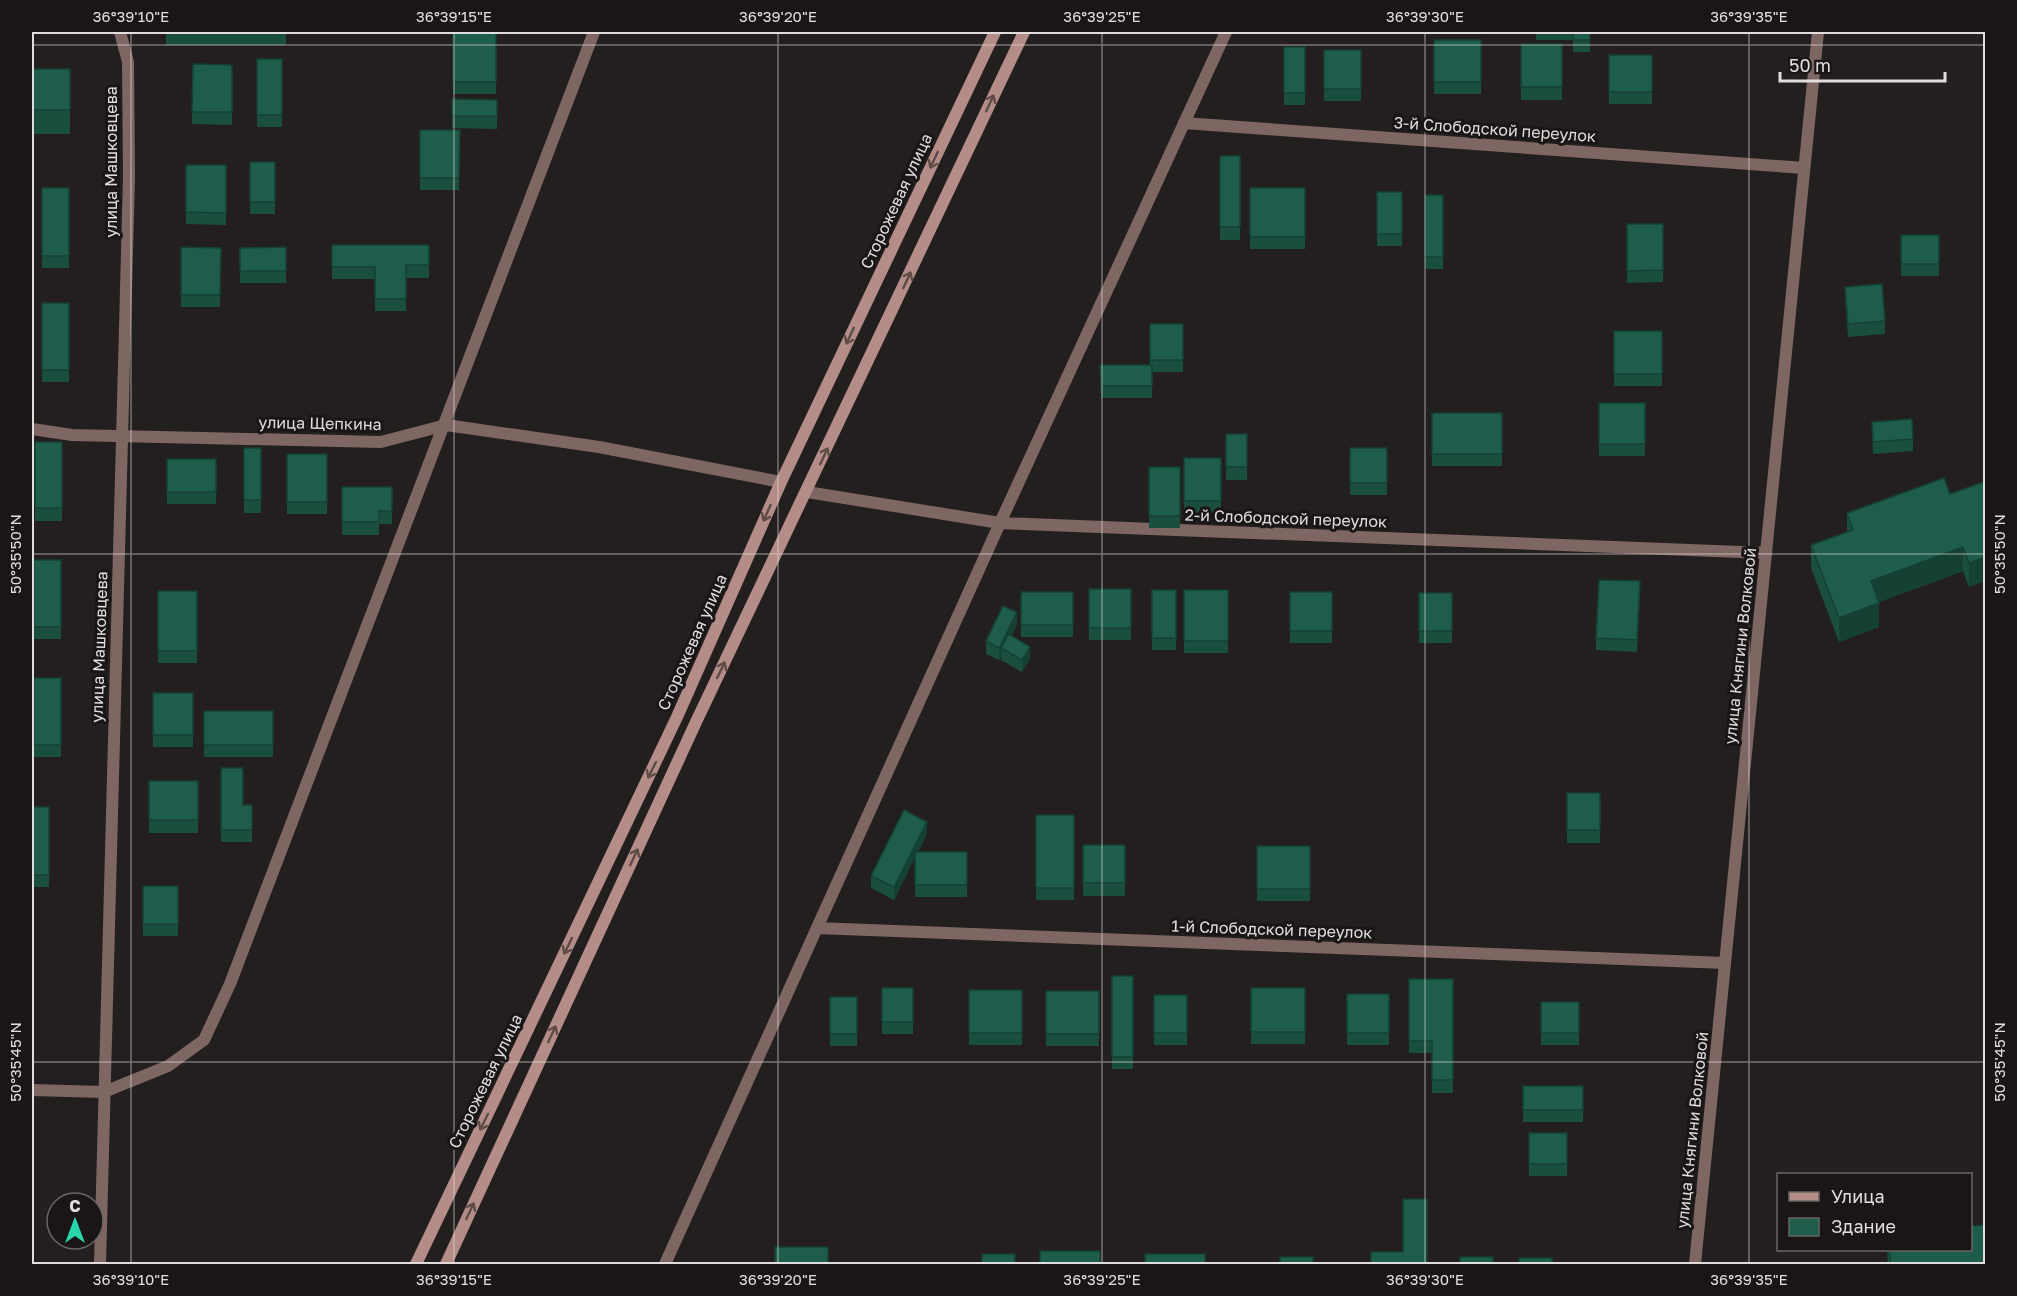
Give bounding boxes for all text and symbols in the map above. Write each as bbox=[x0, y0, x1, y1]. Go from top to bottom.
text: 36°39'10"E bbox=[93, 7, 169, 25]
text: 36°39'15"E bbox=[416, 7, 492, 25]
text: 36°39'20"E bbox=[739, 7, 817, 25]
text: 36°39'25"E bbox=[1063, 7, 1141, 25]
text: 36°39'30"E bbox=[1386, 7, 1464, 25]
text: 36°39'35"E bbox=[1710, 7, 1788, 25]
scale bar bbox=[1780, 45, 1945, 83]
text: 50 m bbox=[1789, 54, 1831, 76]
street label: улица Машковцева bbox=[101, 86, 121, 238]
one-way arrow bbox=[984, 95, 996, 113]
street label: 3-й Слободской переулок bbox=[1393, 112, 1597, 146]
street label: Сторожевая улица bbox=[856, 130, 936, 272]
one-way arrow bbox=[927, 151, 939, 169]
one-way arrow bbox=[901, 271, 913, 289]
one-way arrow bbox=[844, 327, 856, 345]
street label: улица Щепкина bbox=[258, 412, 382, 434]
one-way arrow bbox=[818, 448, 830, 466]
one-way arrow bbox=[761, 503, 773, 521]
street label: 2-й Слободской переулок bbox=[1184, 504, 1388, 532]
text: 50°35'50"N bbox=[6, 514, 24, 594]
text: 50°35'50"N bbox=[1990, 514, 2008, 594]
street label: улица Княгини Волковой bbox=[1720, 546, 1760, 746]
street label: улица Машковцева bbox=[86, 571, 112, 723]
street label: Сторожевая улица bbox=[653, 571, 731, 713]
one-way arrow bbox=[716, 661, 728, 679]
one-way arrow bbox=[646, 761, 658, 779]
one-way arrow bbox=[628, 849, 640, 867]
street label: 1-й Слободской переулок bbox=[1171, 915, 1373, 943]
one-way arrow bbox=[561, 937, 573, 955]
street label: Сторожевая улица bbox=[444, 1010, 526, 1152]
text: 50°35'45"N bbox=[6, 1022, 24, 1102]
text: 50°35'45"N bbox=[1990, 1022, 2008, 1102]
one-way arrow bbox=[546, 1026, 558, 1044]
street label: улица Княгини Волковой bbox=[1672, 1030, 1712, 1230]
one-way arrow bbox=[477, 1112, 489, 1130]
legend bbox=[1777, 1173, 1972, 1251]
text: Улица bbox=[1831, 1185, 1885, 1207]
north arrow bbox=[45, 1191, 105, 1251]
text: С bbox=[69, 1196, 81, 1216]
one-way arrow bbox=[465, 1203, 476, 1221]
text: Здание bbox=[1831, 1215, 1896, 1237]
text: 36°39'10"E bbox=[93, 1270, 169, 1288]
text: 36°39'15"E bbox=[416, 1270, 492, 1288]
text: 36°39'20"E bbox=[739, 1270, 817, 1288]
text: 36°39'25"E bbox=[1063, 1270, 1141, 1288]
text: 36°39'30"E bbox=[1386, 1270, 1464, 1288]
text: 36°39'35"E bbox=[1710, 1270, 1788, 1288]

